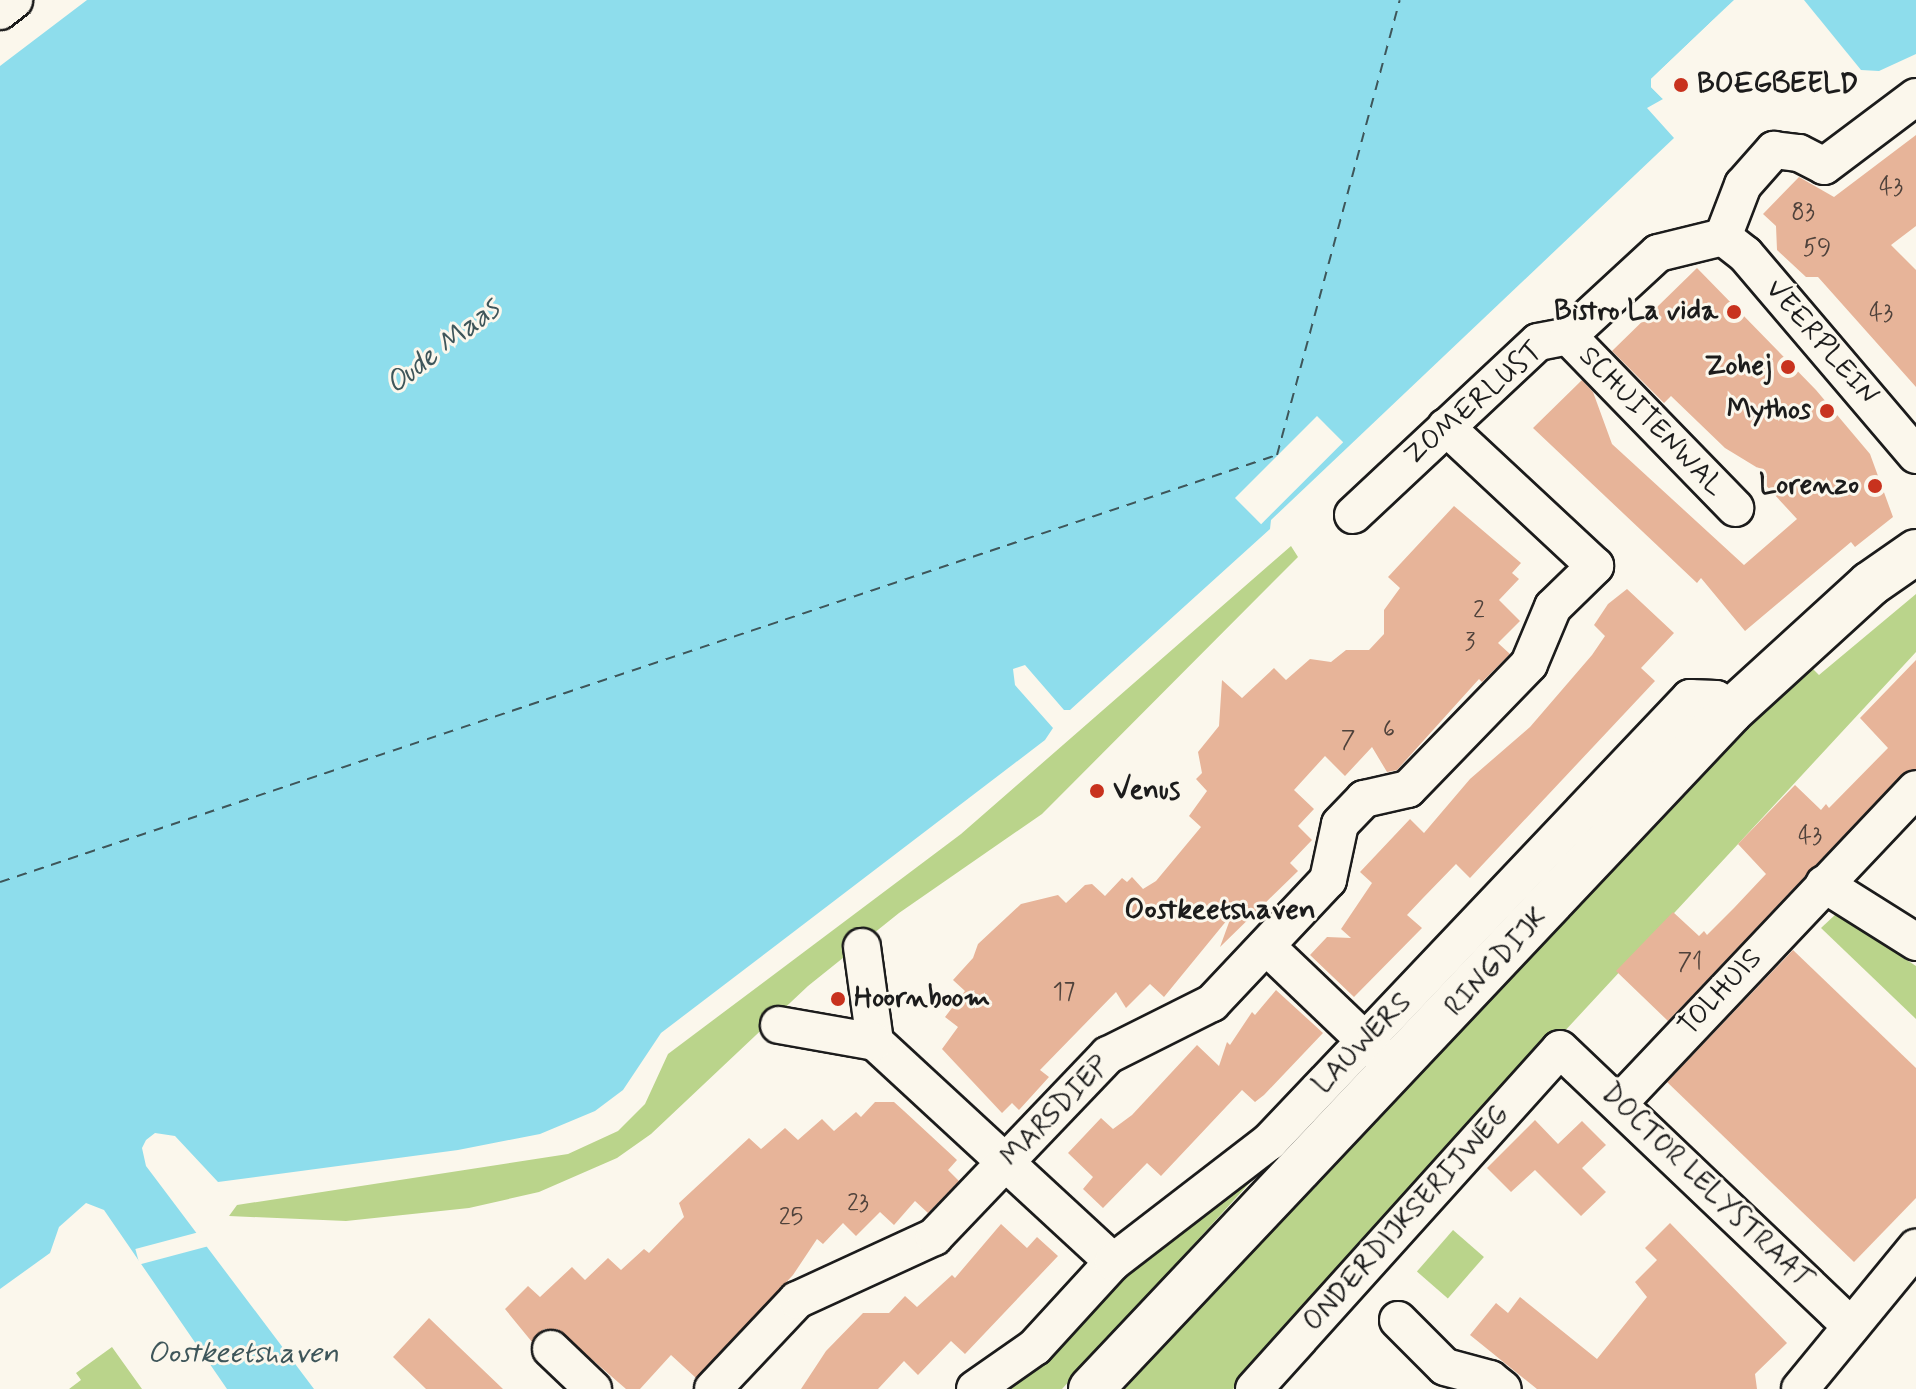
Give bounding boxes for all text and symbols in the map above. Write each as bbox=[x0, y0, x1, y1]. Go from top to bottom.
place label: BOEGBEELD bbox=[1697, 68, 1859, 102]
marker: BOEGBEELD bbox=[1672, 76, 1690, 94]
house number: 43 bbox=[1879, 174, 1903, 202]
house number: 83 bbox=[1791, 199, 1815, 227]
house number: 59 bbox=[1803, 235, 1831, 263]
street label: VEERPLEIN bbox=[1757, 273, 1885, 413]
water label: Oude Maas bbox=[379, 291, 507, 403]
place label: Bistro La vida bbox=[1558, 295, 1718, 329]
house number: 43 bbox=[1869, 300, 1893, 328]
marker: Bistro La vida bbox=[1725, 303, 1743, 321]
street label: ZOMERLUST bbox=[1398, 335, 1550, 473]
street label: SCHUITENWAL bbox=[1571, 340, 1731, 504]
place label: Zohej bbox=[1704, 350, 1772, 384]
marker: Zohej bbox=[1779, 358, 1797, 376]
place label: Mythos bbox=[1727, 394, 1811, 428]
marker: Mythos bbox=[1818, 402, 1836, 420]
place label: Lorenzo bbox=[1759, 469, 1859, 503]
marker: Lorenzo bbox=[1866, 477, 1884, 495]
house number: 2 bbox=[1473, 597, 1485, 625]
house number: 3 bbox=[1465, 629, 1475, 657]
house number: 6 bbox=[1383, 716, 1395, 744]
house number: 7 bbox=[1341, 727, 1355, 755]
place label: Venus bbox=[1113, 774, 1180, 808]
marker: Venus bbox=[1088, 782, 1106, 800]
house number: 43 bbox=[1798, 823, 1822, 851]
district label: Oostkeetshaven bbox=[1124, 892, 1316, 928]
street label: RINGDIJK bbox=[1439, 902, 1555, 1024]
street label: TOLHUIS bbox=[1672, 942, 1770, 1044]
house number: 71 bbox=[1678, 949, 1702, 977]
house number: 17 bbox=[1053, 979, 1075, 1007]
place label: Hoornboom bbox=[854, 982, 990, 1016]
street label: LAUWERS bbox=[1307, 986, 1419, 1102]
marker: Hoornboom bbox=[829, 990, 847, 1008]
street label: MARSDIEP bbox=[995, 1049, 1117, 1175]
street label: DOCTOR LELYSTRAAT bbox=[1593, 1077, 1819, 1297]
street label: ONDERDIJKSERIJWEG bbox=[1297, 1099, 1517, 1339]
house number: 23 bbox=[847, 1190, 869, 1218]
house number: 25 bbox=[779, 1204, 803, 1232]
water label: Oostkeetshaven bbox=[147, 1336, 339, 1372]

